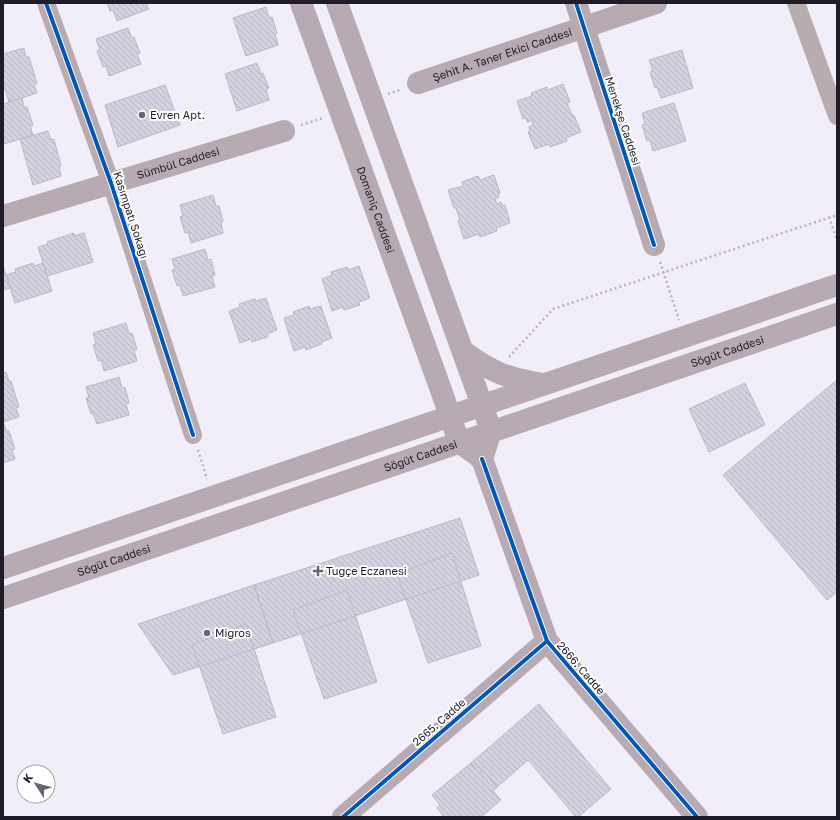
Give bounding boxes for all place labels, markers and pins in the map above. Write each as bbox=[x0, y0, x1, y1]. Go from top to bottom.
place label: Evren Apt. bbox=[150, 108, 205, 121]
marker: Evren Apt. bbox=[137, 110, 147, 120]
place label: Tuğçe Eczanesi bbox=[326, 564, 407, 577]
marker: Tuğçe Eczanesi bbox=[313, 566, 323, 576]
place label: Migros bbox=[215, 626, 251, 639]
marker: Migros bbox=[202, 628, 212, 638]

